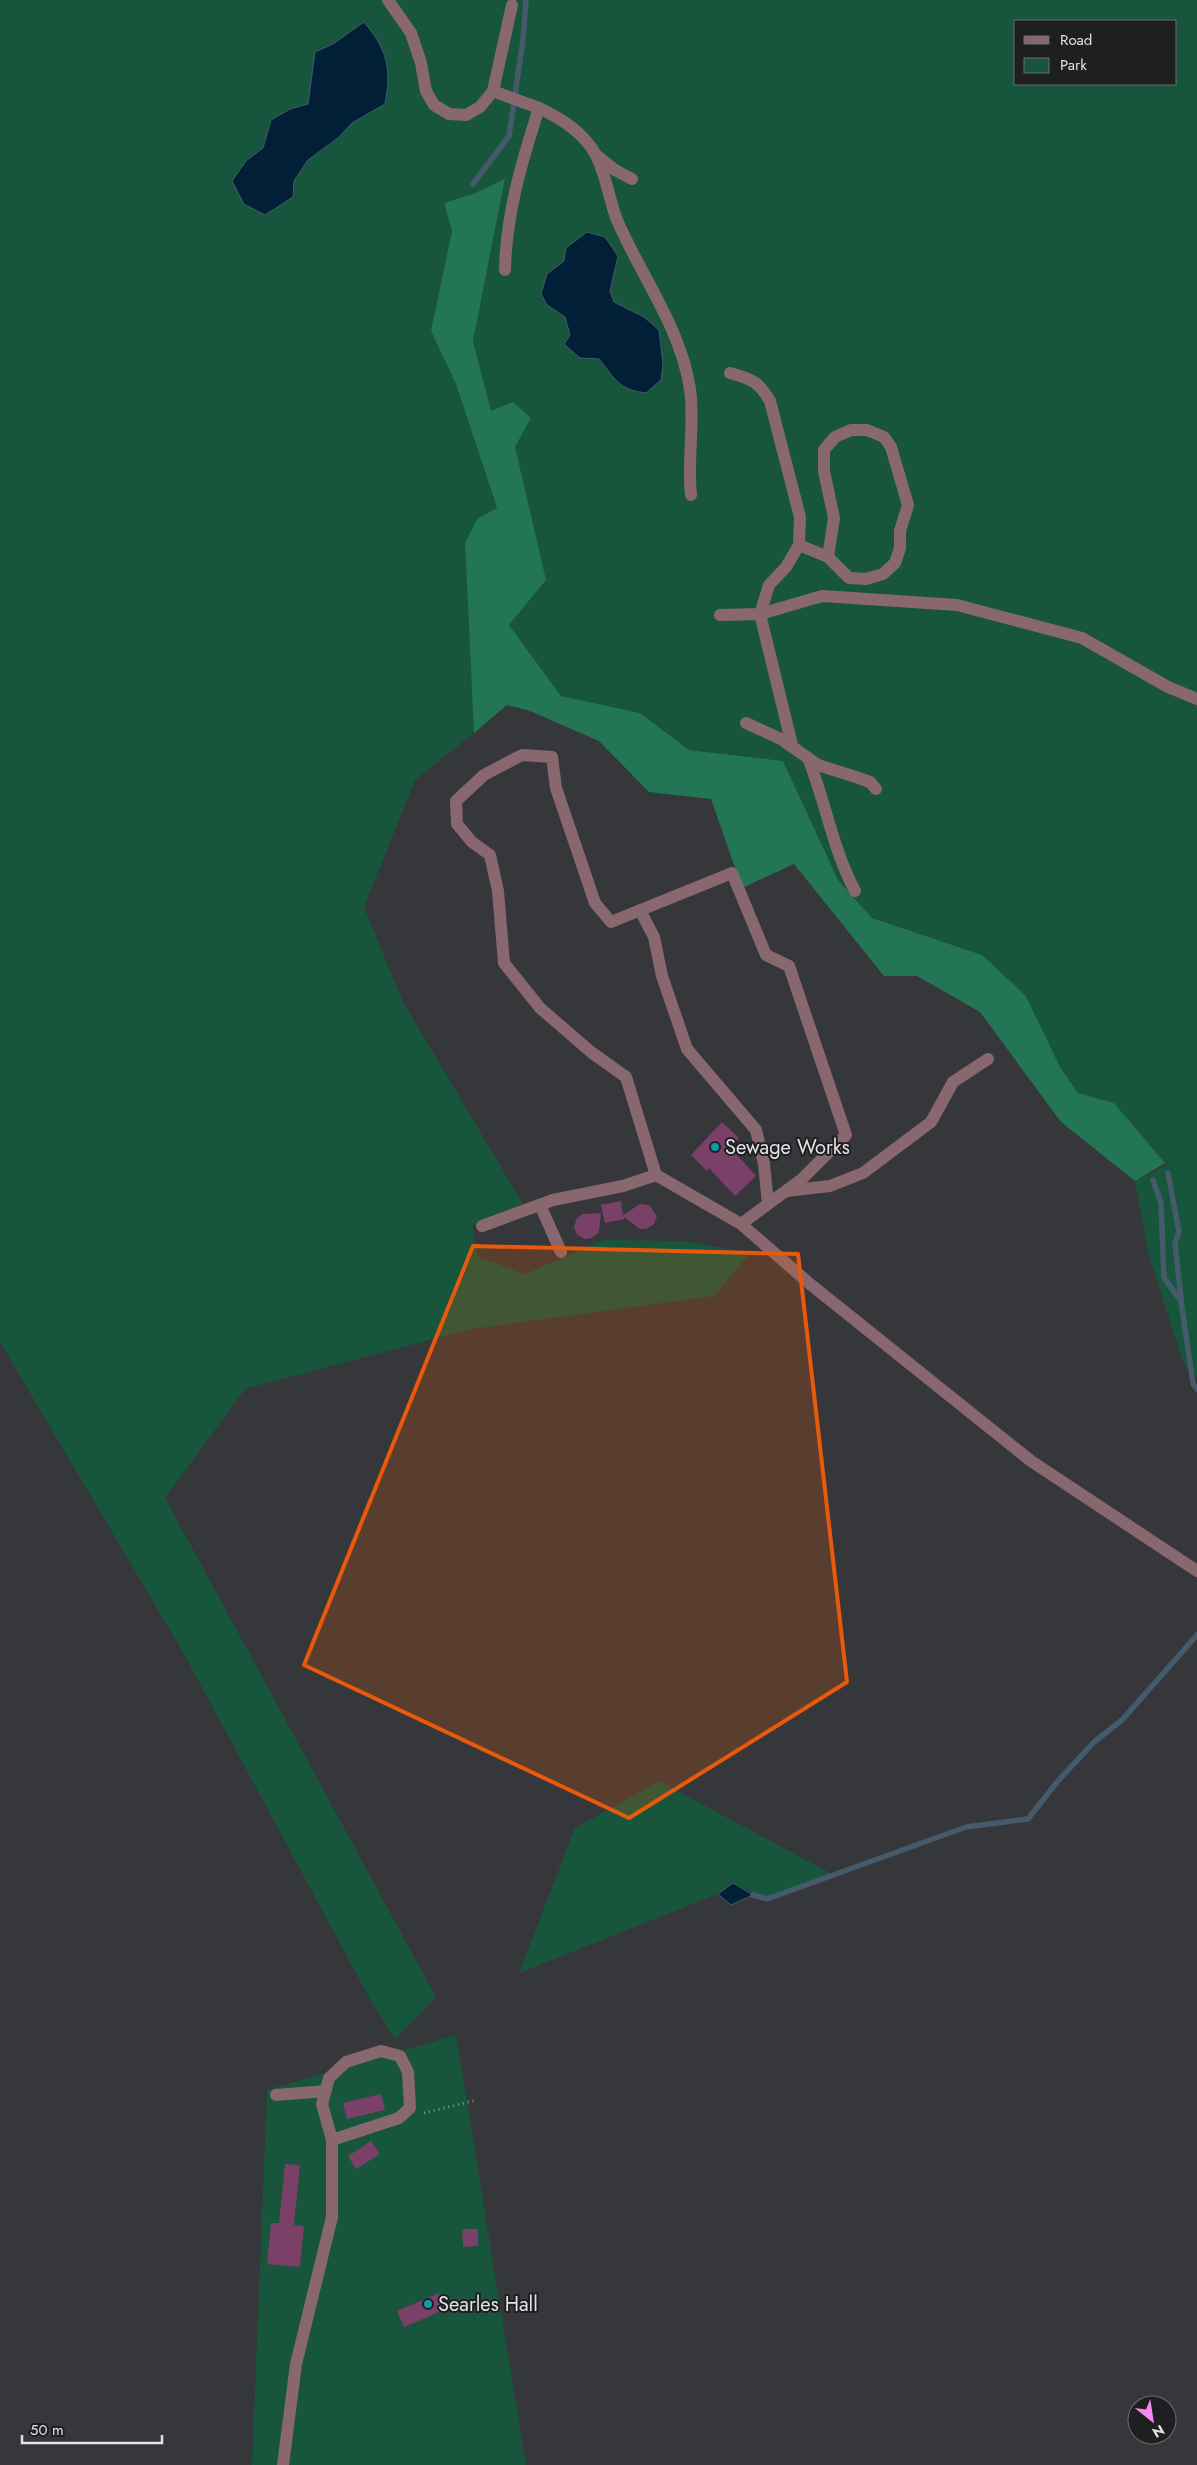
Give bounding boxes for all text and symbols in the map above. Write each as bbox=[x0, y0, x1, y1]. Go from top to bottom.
legend bbox=[1014, 20, 1177, 85]
text: Road bbox=[1060, 29, 1092, 51]
text: Park bbox=[1060, 54, 1087, 76]
place label: Sewage Works bbox=[725, 1133, 850, 1162]
marker: Sewage Works bbox=[709, 1141, 721, 1153]
place label: Searles Hall bbox=[438, 2290, 538, 2319]
marker: Searles Hall bbox=[422, 2298, 434, 2310]
north arrow bbox=[1127, 2395, 1177, 2445]
scale bar bbox=[22, 2412, 162, 2444]
text: 50 m bbox=[30, 2419, 64, 2441]
text: N bbox=[1149, 2420, 1168, 2443]

